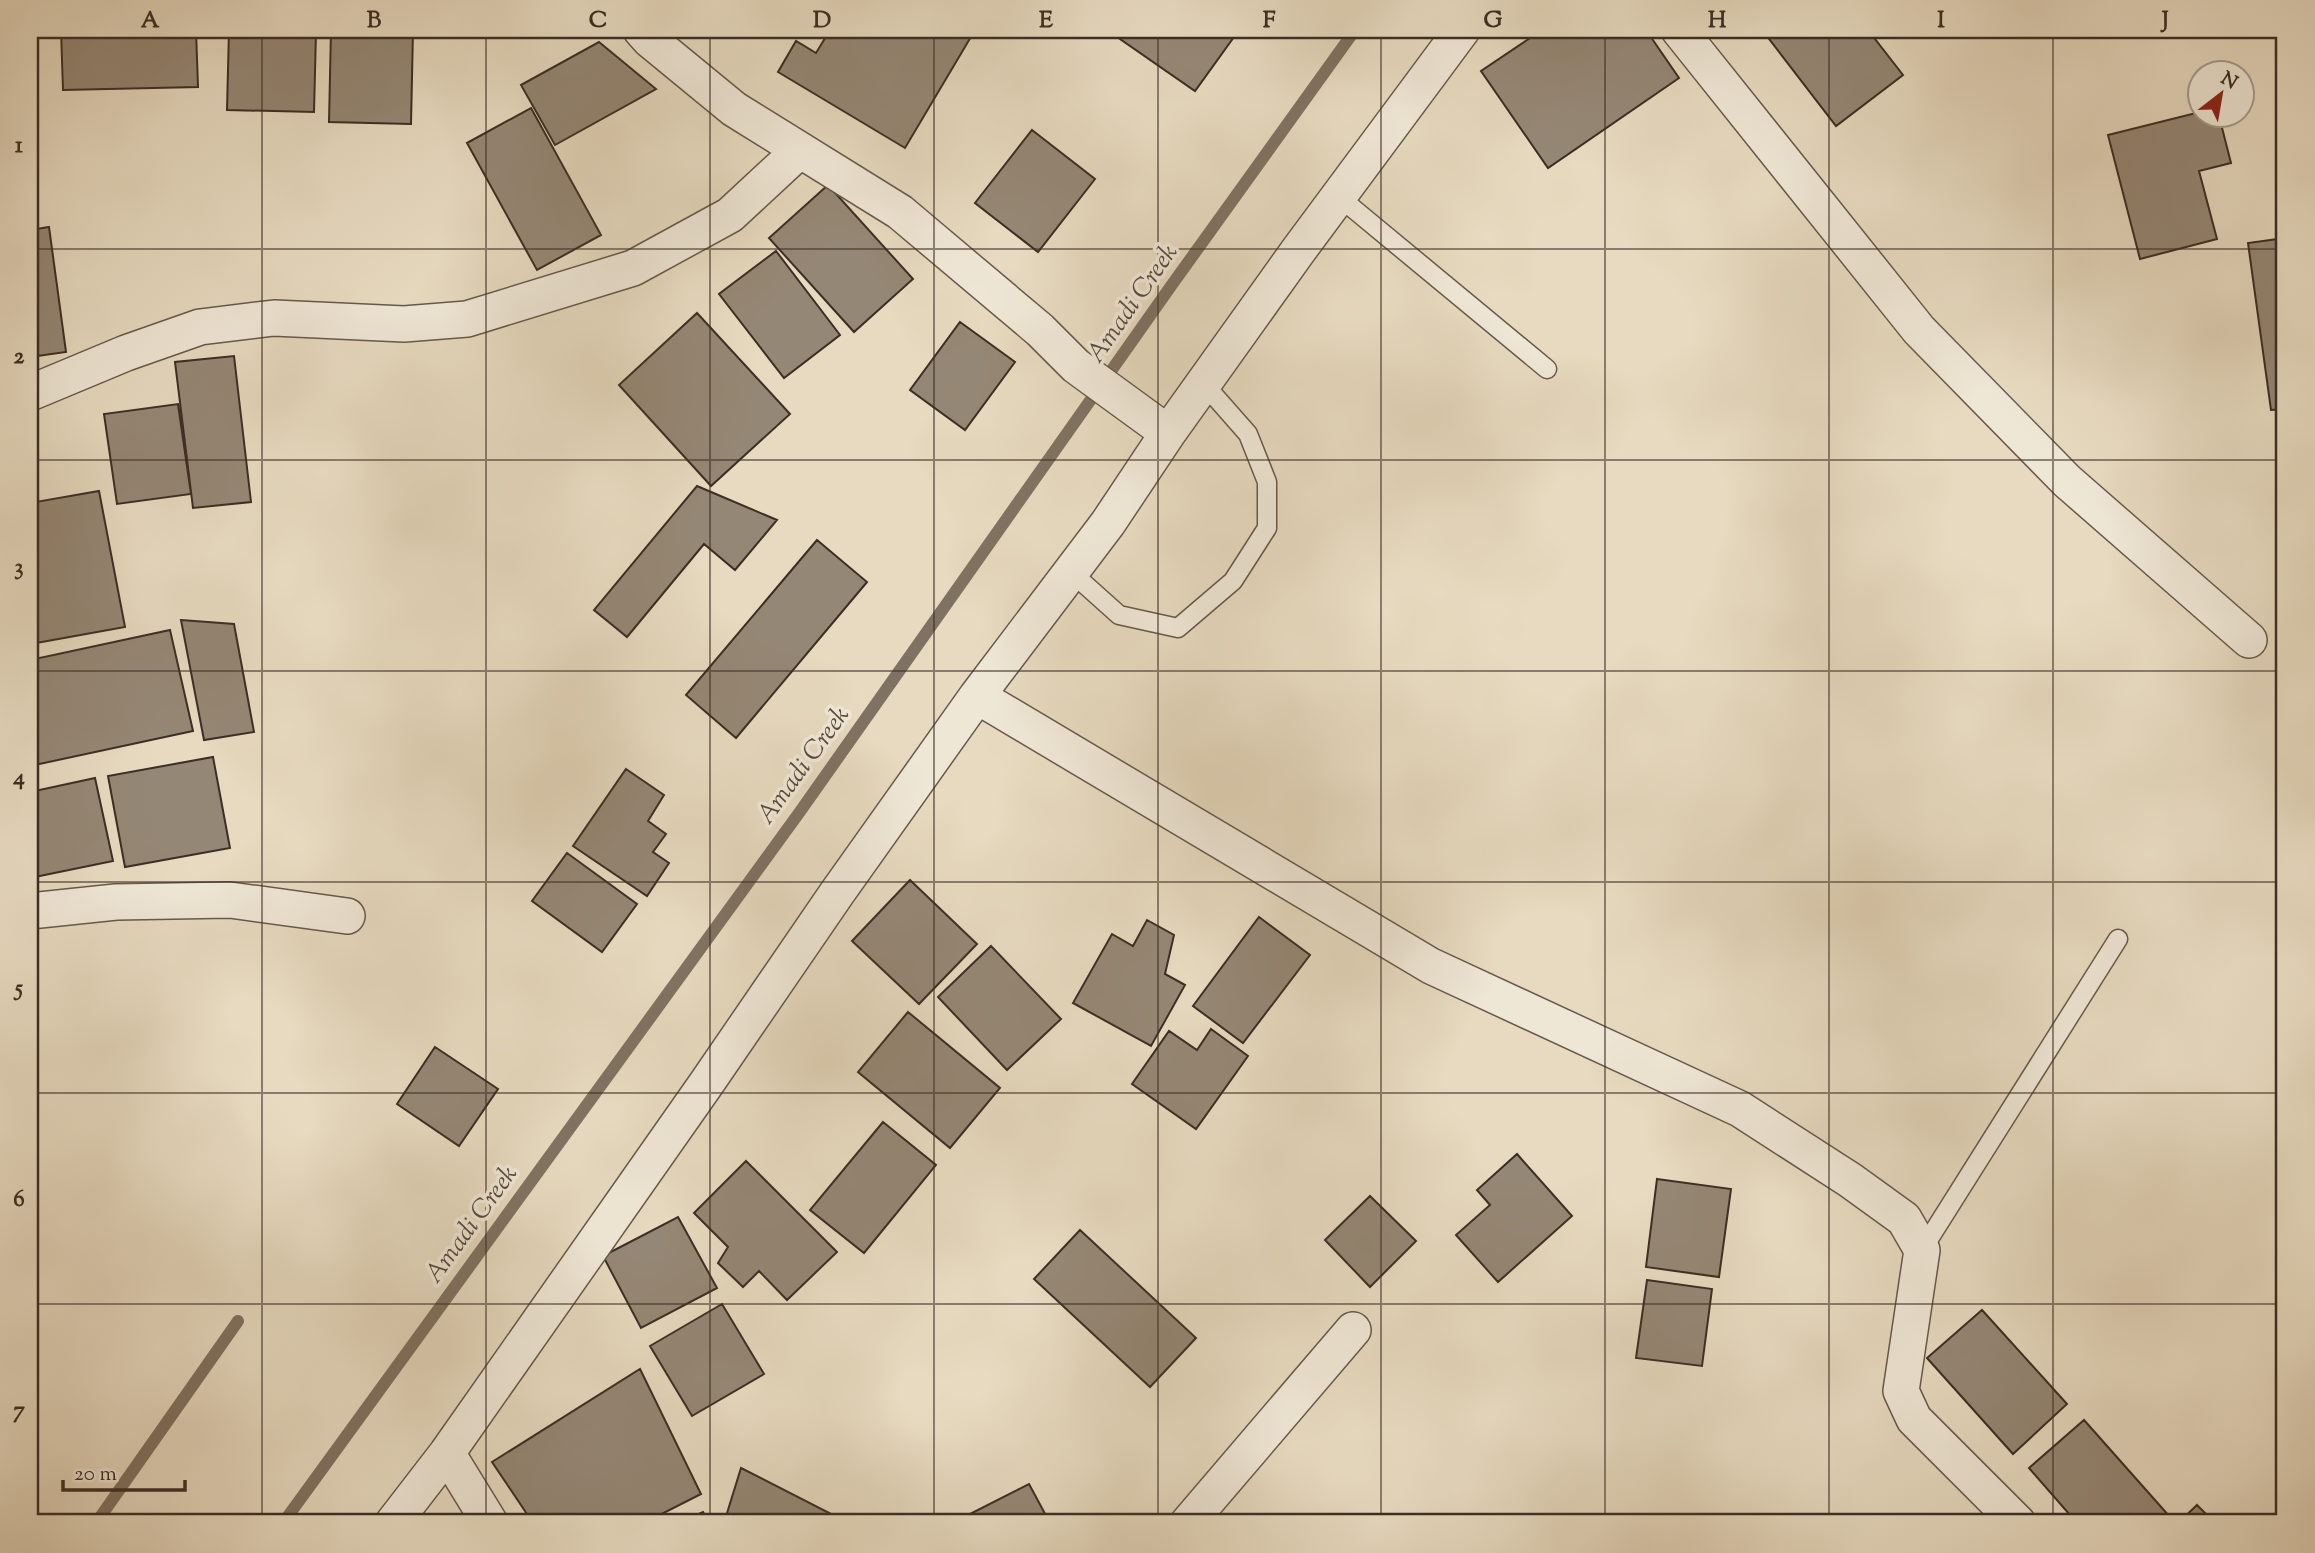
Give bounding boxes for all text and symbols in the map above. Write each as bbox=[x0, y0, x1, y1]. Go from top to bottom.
text: A bbox=[141, 5, 160, 38]
text: B bbox=[367, 5, 382, 38]
text: C bbox=[589, 5, 607, 38]
text: D bbox=[813, 5, 831, 38]
text: E bbox=[1039, 5, 1053, 38]
text: F bbox=[1263, 5, 1276, 38]
text: G bbox=[1484, 5, 1503, 38]
text: H bbox=[1708, 5, 1727, 38]
text: I bbox=[1937, 5, 1945, 38]
text: J bbox=[2160, 5, 2169, 38]
north arrow bbox=[2186, 60, 2256, 130]
text: N bbox=[2215, 66, 2242, 97]
text: 1 bbox=[15, 130, 23, 163]
water label: Amadi Creek bbox=[1078, 237, 1188, 371]
text: 2 bbox=[14, 341, 25, 374]
text: 3 bbox=[14, 552, 24, 585]
water label: Amadi Creek bbox=[749, 699, 860, 833]
text: 4 bbox=[12, 762, 25, 795]
text: 5 bbox=[13, 973, 23, 1006]
water label: Amadi Creek bbox=[417, 1158, 528, 1292]
text: 6 bbox=[13, 1184, 25, 1217]
text: 7 bbox=[13, 1395, 25, 1428]
scale bar bbox=[63, 1448, 186, 1492]
text: 20 m bbox=[74, 1460, 117, 1490]

